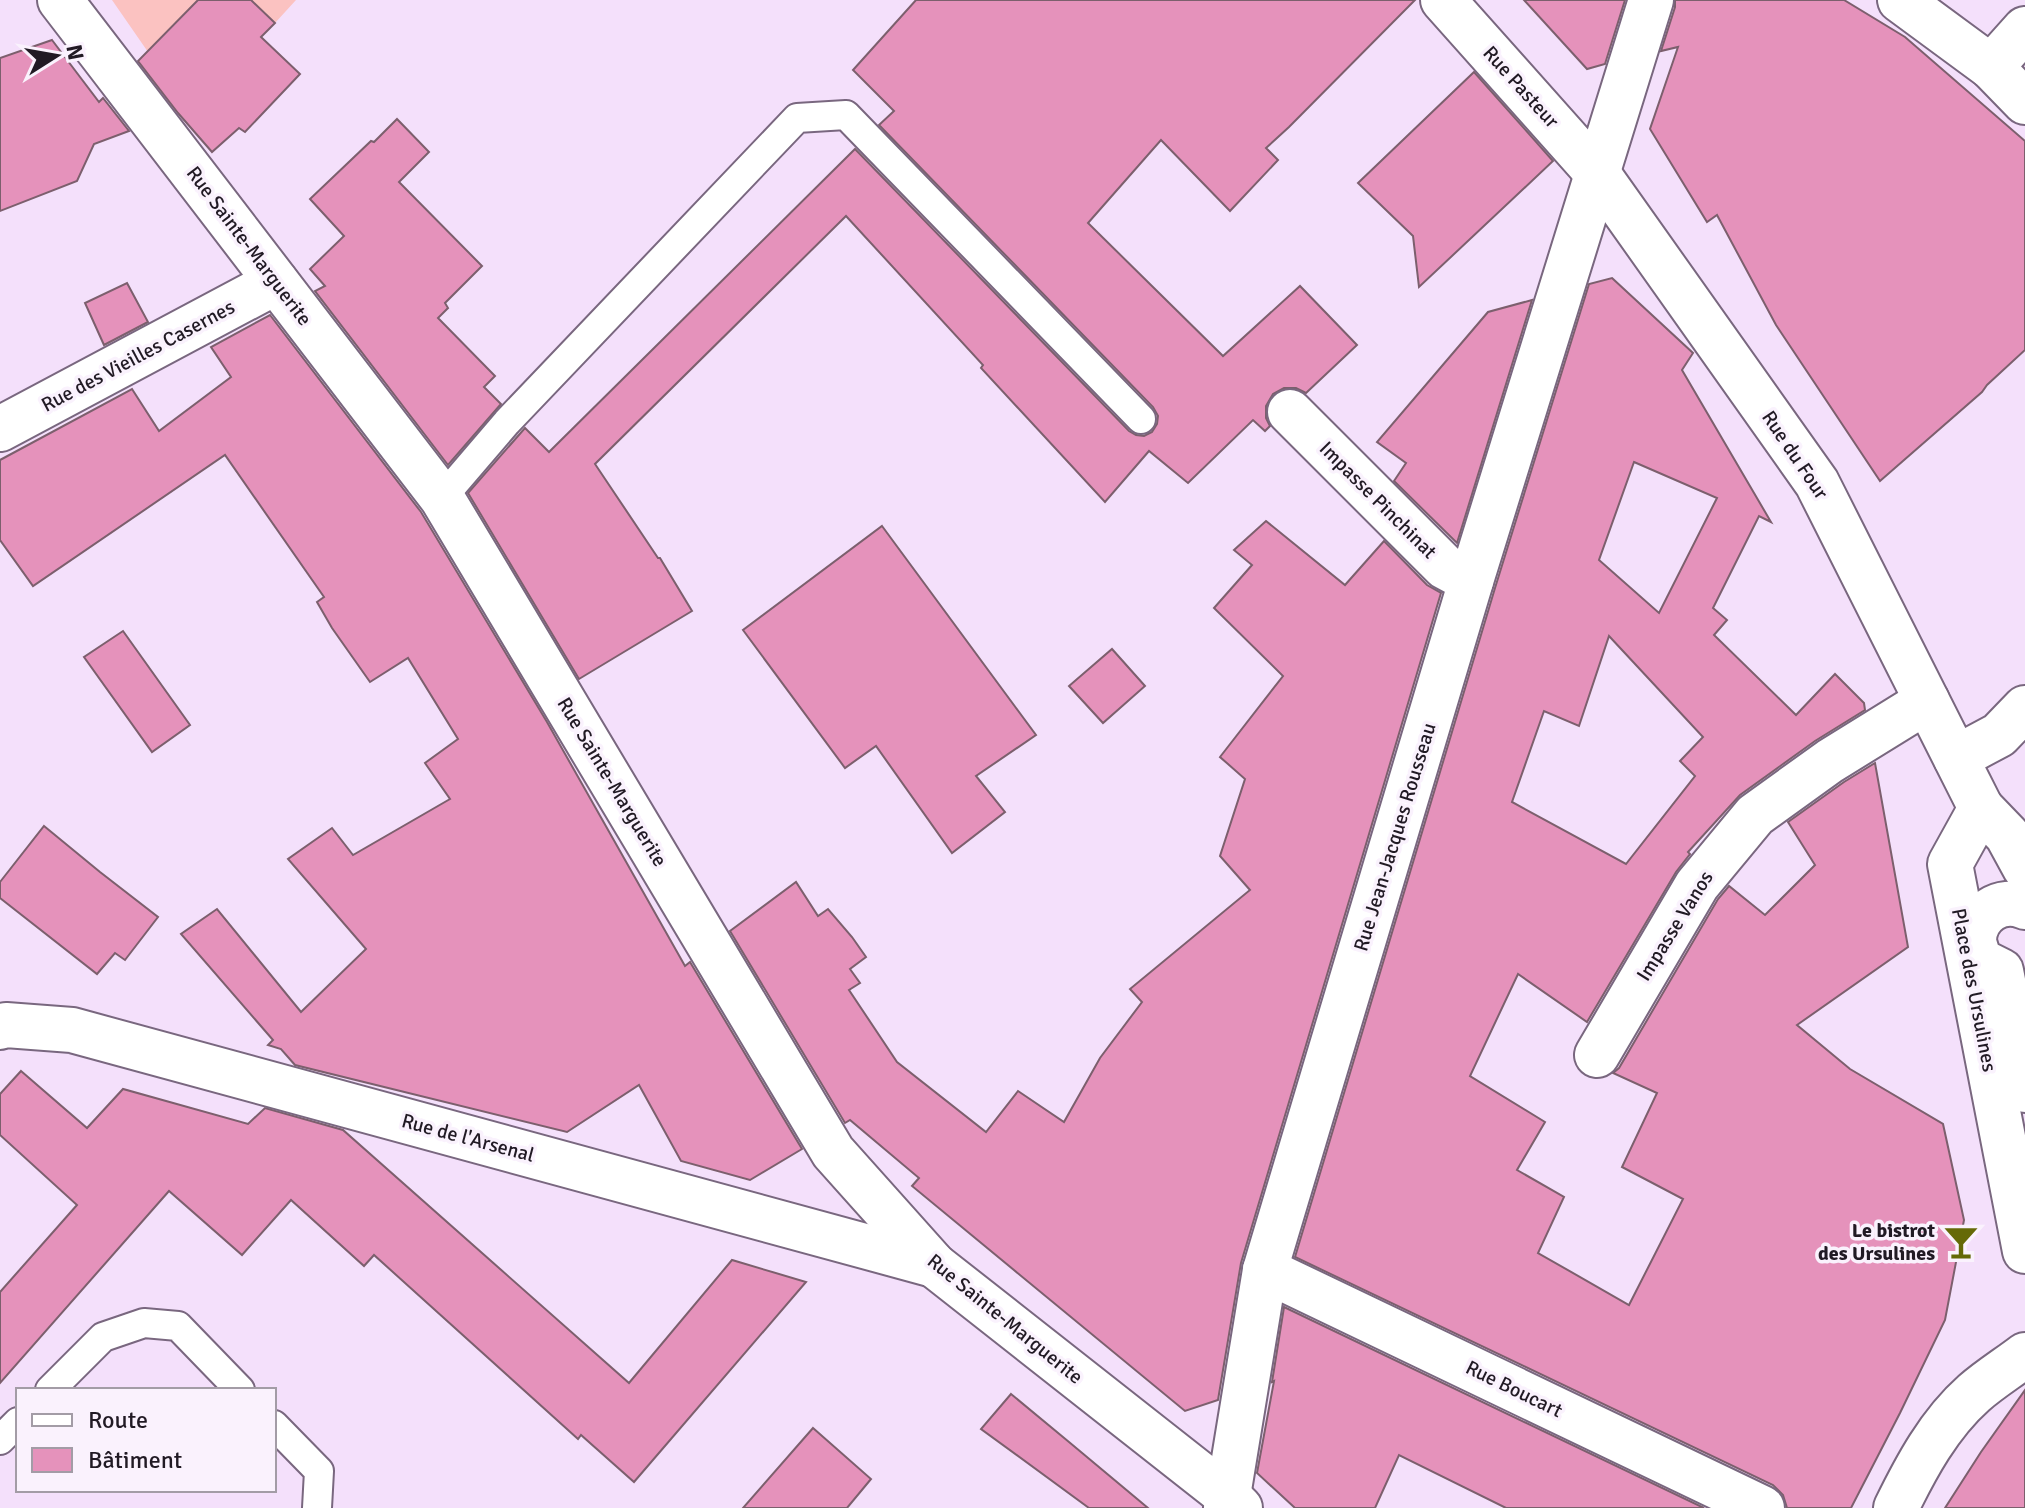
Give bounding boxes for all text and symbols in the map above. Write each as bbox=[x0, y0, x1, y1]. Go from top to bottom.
north arrow bbox=[16, 16, 96, 96]
street label: Rue Pasteur bbox=[1478, 41, 1565, 134]
text: N bbox=[60, 42, 90, 62]
street label: Rue Sainte-Marguerite bbox=[181, 161, 317, 331]
street label: Rue des Vieilles Casernes bbox=[37, 294, 239, 418]
street label: Rue du Four bbox=[1756, 406, 1834, 505]
street label: Impasse Pinchinat bbox=[1314, 436, 1442, 564]
street label: Rue Sainte-Marguerite bbox=[552, 693, 672, 871]
street label: Rue Jean-Jacques Rousseau bbox=[1348, 720, 1442, 954]
street label: Impasse Vanos bbox=[1631, 866, 1719, 986]
street label: Place des Ursulines bbox=[1946, 906, 2002, 1074]
street label: Rue de l'Arsenal bbox=[399, 1108, 537, 1168]
place label: Le bistrot des Ursulines bbox=[1818, 1218, 1936, 1266]
bar icon: Le bistrot des Ursulines bbox=[1942, 1223, 1980, 1261]
street label: Rue Sainte-Marguerite bbox=[922, 1249, 1088, 1389]
street label: Rue Boucart bbox=[1462, 1355, 1566, 1423]
legend bbox=[16, 1388, 276, 1492]
text: Route bbox=[88, 1405, 148, 1435]
text: Bâtiment bbox=[88, 1445, 182, 1475]

